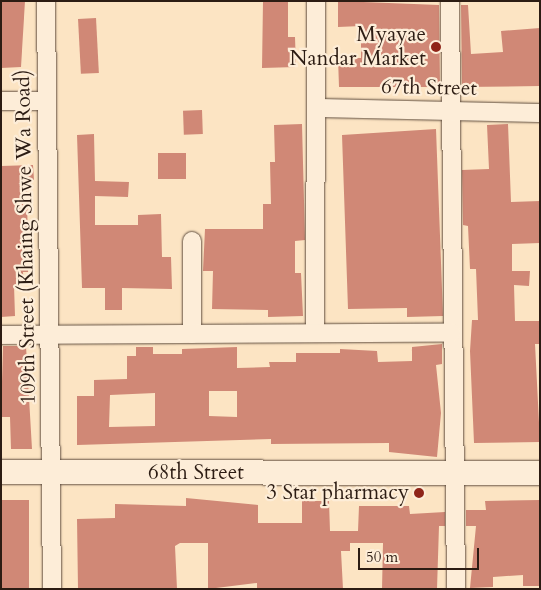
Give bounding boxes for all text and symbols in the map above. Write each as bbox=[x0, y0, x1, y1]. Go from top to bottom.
place label: Myayae Nandar Market bbox=[290, 22, 426, 72]
marker: Myayae Nandar Market bbox=[430, 41, 442, 53]
street label: 109th Street (Khaing Shwe Wa Road) bbox=[10, 69, 42, 405]
street label: 67th Street bbox=[381, 75, 477, 101]
street label: 68th Street bbox=[148, 460, 244, 486]
place label: 3 Star pharmacy bbox=[266, 480, 409, 506]
marker: 3 Star pharmacy bbox=[413, 487, 425, 499]
scale bar bbox=[361, 538, 482, 570]
text: 50 m bbox=[366, 547, 398, 567]

